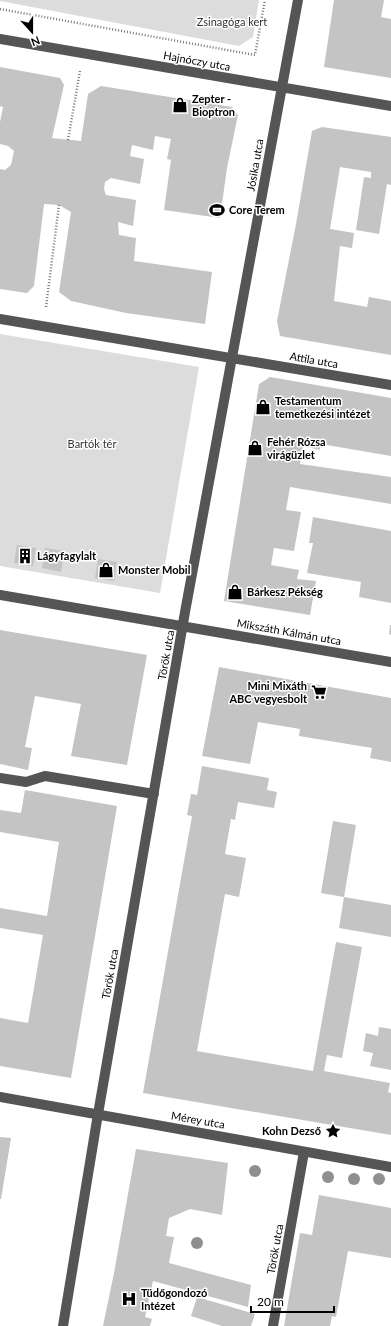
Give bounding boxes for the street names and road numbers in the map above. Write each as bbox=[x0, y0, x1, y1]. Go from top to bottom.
street label: Hajnóczy utca bbox=[163, 48, 232, 73]
street label: Jósika utca bbox=[244, 138, 265, 192]
street label: Attila utca bbox=[289, 349, 339, 370]
street label: Mikszáth Kálmán utca bbox=[236, 616, 342, 647]
street label: Török utca bbox=[155, 629, 176, 681]
street label: Török utca bbox=[99, 948, 120, 1000]
street label: Mérey utca bbox=[170, 1108, 226, 1131]
street label: Török utca bbox=[264, 1223, 285, 1275]

